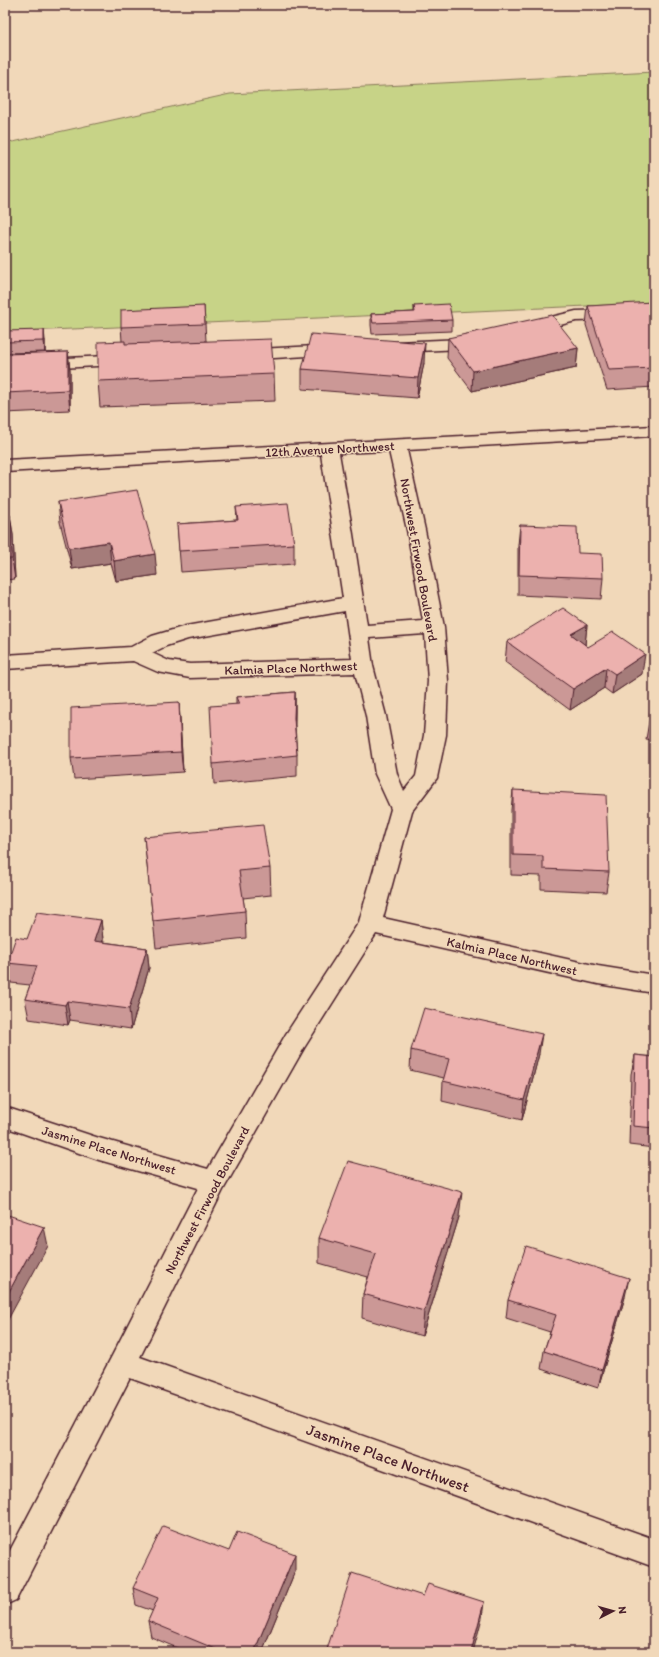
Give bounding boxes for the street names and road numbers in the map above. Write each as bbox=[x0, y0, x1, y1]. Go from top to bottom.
street label: 12th Avenue Northwest bbox=[265, 438, 395, 460]
street label: Northwest Firwood Boulevard bbox=[397, 477, 441, 643]
street label: Kalmia Place Northwest bbox=[224, 658, 358, 678]
street label: Kalmia Place Northwest bbox=[445, 934, 579, 978]
street label: Jasmine Place Northwest bbox=[40, 1122, 178, 1178]
street label: Northwest Firwood Boulevard bbox=[162, 1123, 252, 1277]
street label: Jasmine Place Northwest bbox=[304, 1420, 472, 1496]

